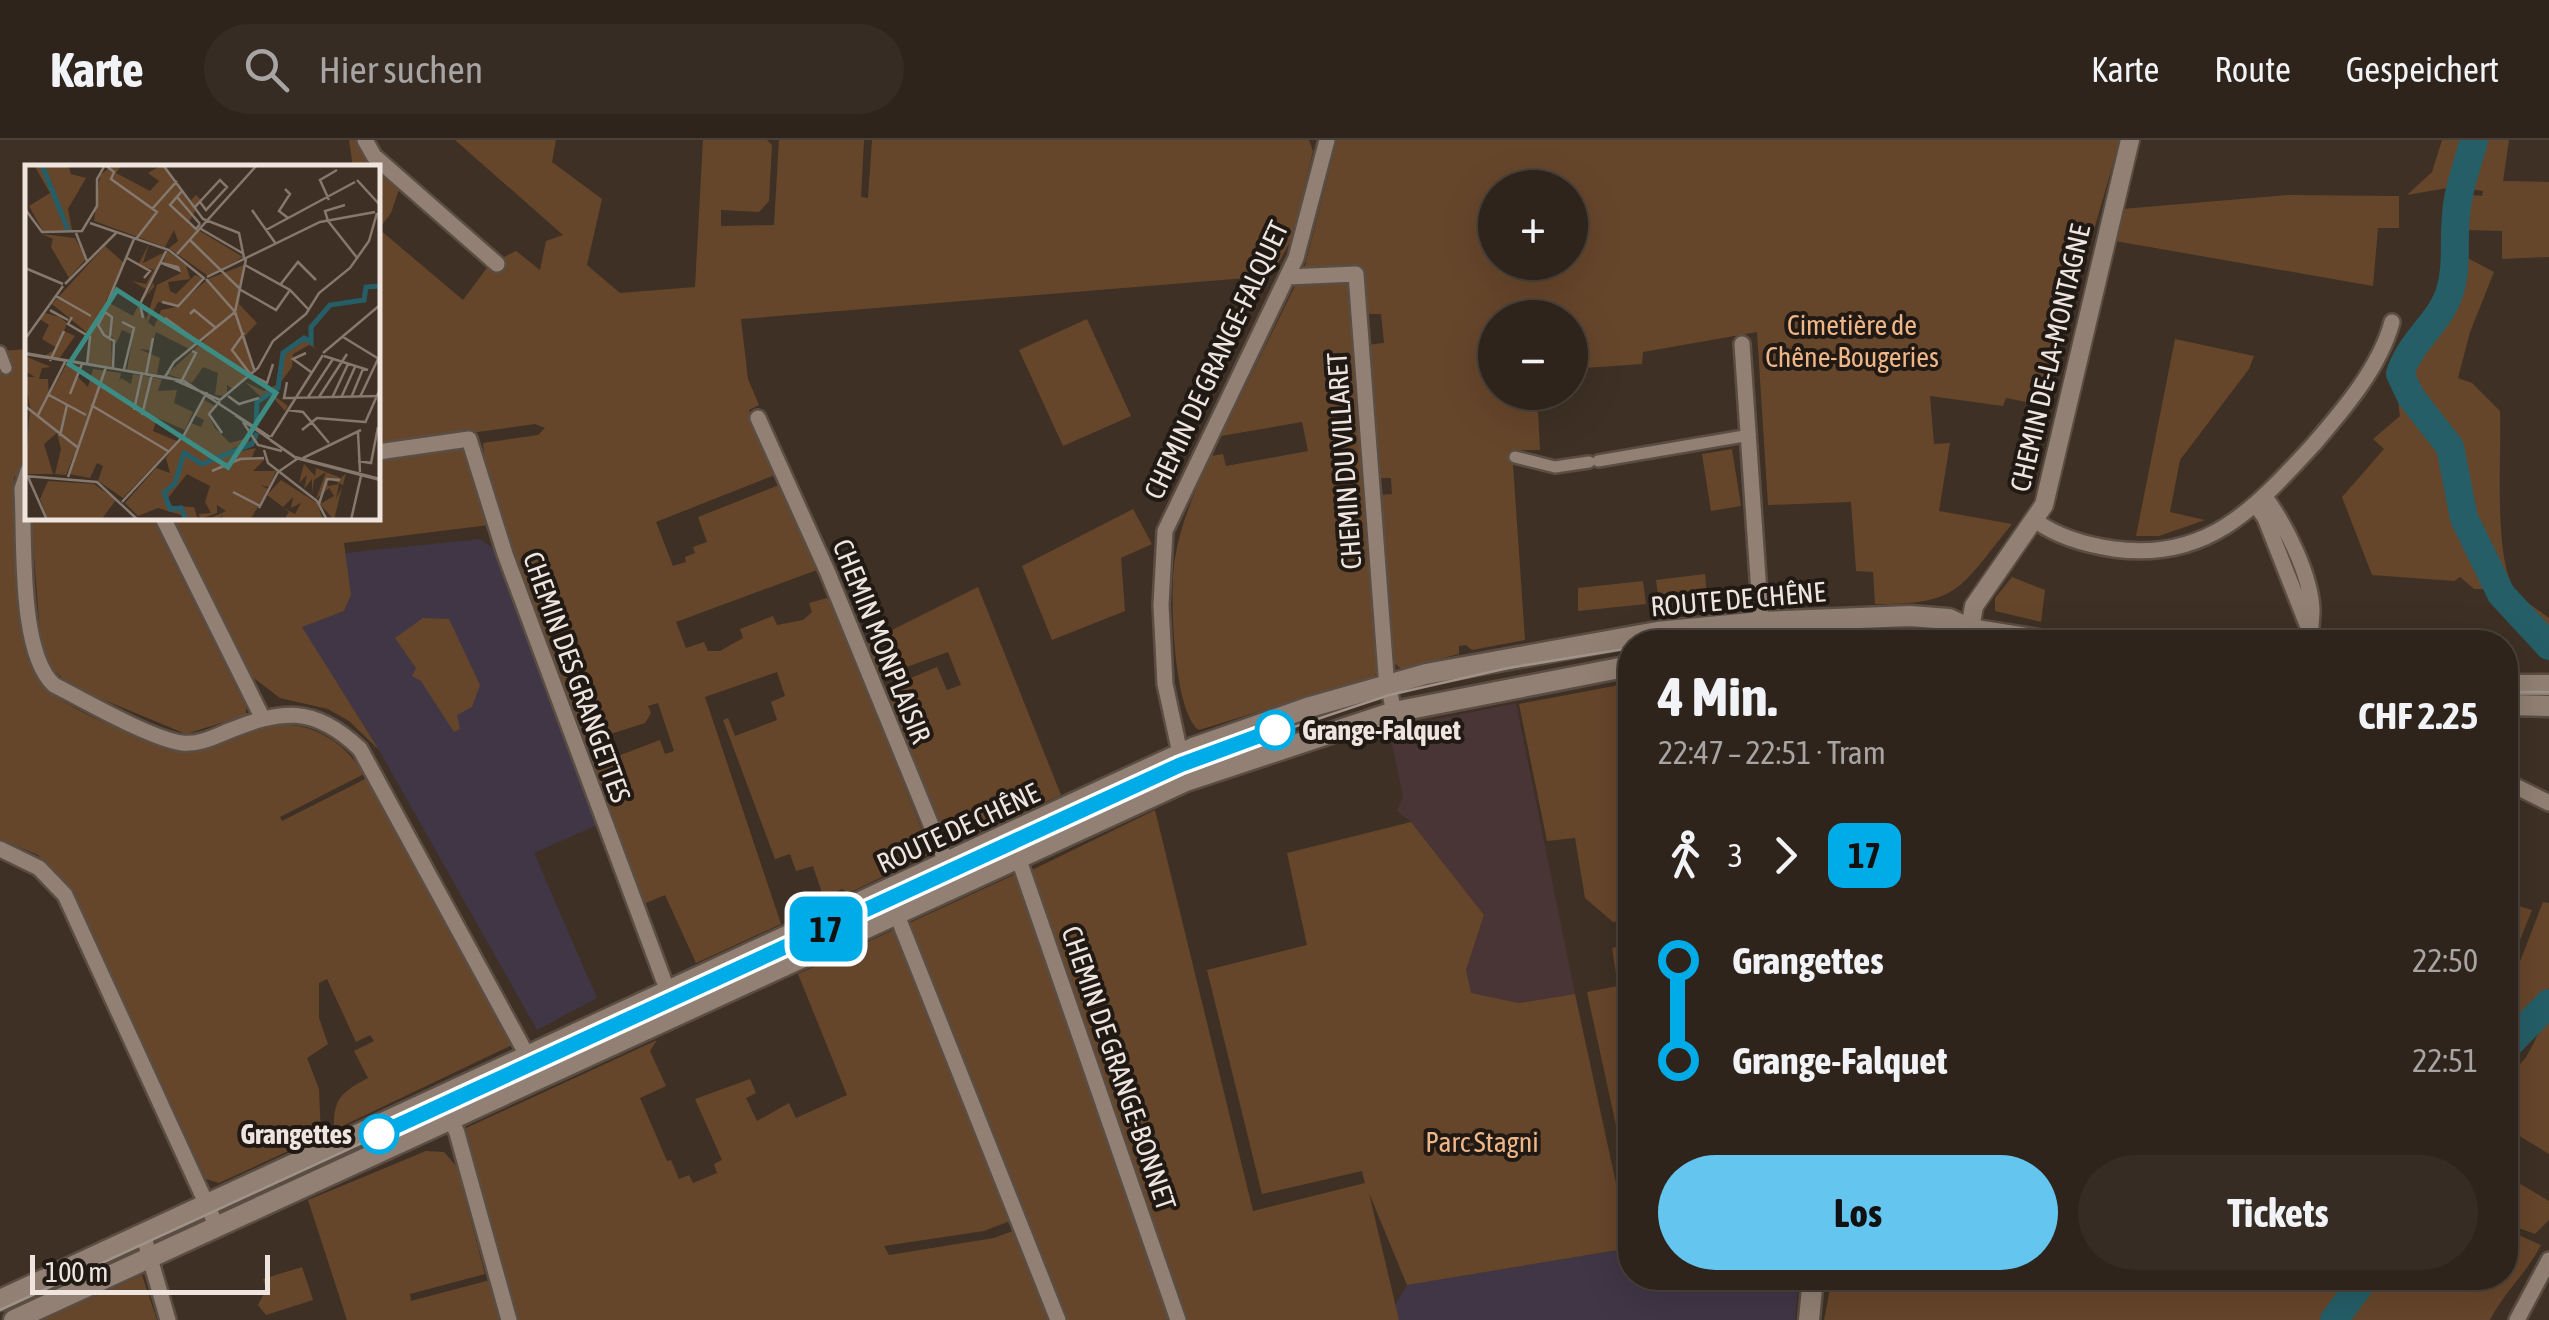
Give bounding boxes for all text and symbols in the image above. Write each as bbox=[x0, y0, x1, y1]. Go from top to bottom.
search box bbox=[204, 24, 904, 114]
text: Karte bbox=[50, 42, 144, 97]
icon: search bbox=[239, 42, 294, 97]
text: Hier suchen bbox=[319, 48, 483, 91]
text: Karte bbox=[2091, 49, 2159, 89]
text: Route bbox=[2214, 49, 2291, 89]
text: Gespeichert bbox=[2346, 49, 2499, 89]
inset map bbox=[25, 165, 380, 520]
map controls bbox=[1478, 170, 1588, 410]
button: + bbox=[1478, 170, 1588, 280]
street label: CHEMIN DE GRANGE-FALQUET bbox=[1137, 216, 1295, 504]
street label: CHEMIN DE-LA-MONTAGNE bbox=[2004, 221, 2096, 495]
button: − bbox=[1478, 300, 1588, 410]
park label: Cimetière de Chêne-Bougeries bbox=[1765, 309, 1939, 373]
street label: CHEMIN DU VILLARET bbox=[1320, 351, 1368, 571]
street label: CHEMIN MONPLAISIR bbox=[827, 534, 937, 748]
street label: CHEMIN DES GRANGETTES bbox=[517, 547, 637, 807]
street label: ROUTE DE CHÊNE bbox=[1649, 575, 1827, 623]
text: 4 Min. bbox=[1658, 665, 1777, 728]
text: CHF 2.25 bbox=[2358, 694, 2478, 737]
marker: Grange-Falquet bbox=[1256, 711, 1294, 749]
place label: Grange-Falquet bbox=[1302, 714, 1461, 746]
text: 22:47 – 22:51 · Tram bbox=[1658, 734, 1886, 771]
street label: ROUTE DE CHÊNE bbox=[872, 776, 1044, 880]
icon: walk bbox=[1658, 828, 1713, 883]
icon: forward bbox=[1758, 828, 1813, 883]
text: 17 bbox=[1848, 835, 1881, 875]
text: 3 bbox=[1728, 837, 1743, 874]
line badge: 17 bbox=[781, 896, 871, 962]
text: 17 bbox=[810, 909, 842, 949]
street label: CHEMIN DE GRANGE-BONNET bbox=[1055, 922, 1183, 1214]
text: Grangettes bbox=[1732, 939, 1884, 982]
text: 22:50 bbox=[2412, 942, 2478, 979]
text: Grange-Falquet bbox=[1732, 1039, 1948, 1082]
text: 22:51 bbox=[2412, 1042, 2478, 1079]
marker: Grangettes bbox=[360, 1115, 398, 1153]
place label: Grangettes bbox=[240, 1118, 352, 1150]
park label: Parc Stagni bbox=[1425, 1126, 1539, 1158]
button: Los bbox=[1658, 1155, 2058, 1270]
button: Tickets bbox=[2078, 1155, 2478, 1270]
scale bar bbox=[30, 1250, 270, 1294]
text: 100 m bbox=[45, 1256, 108, 1288]

